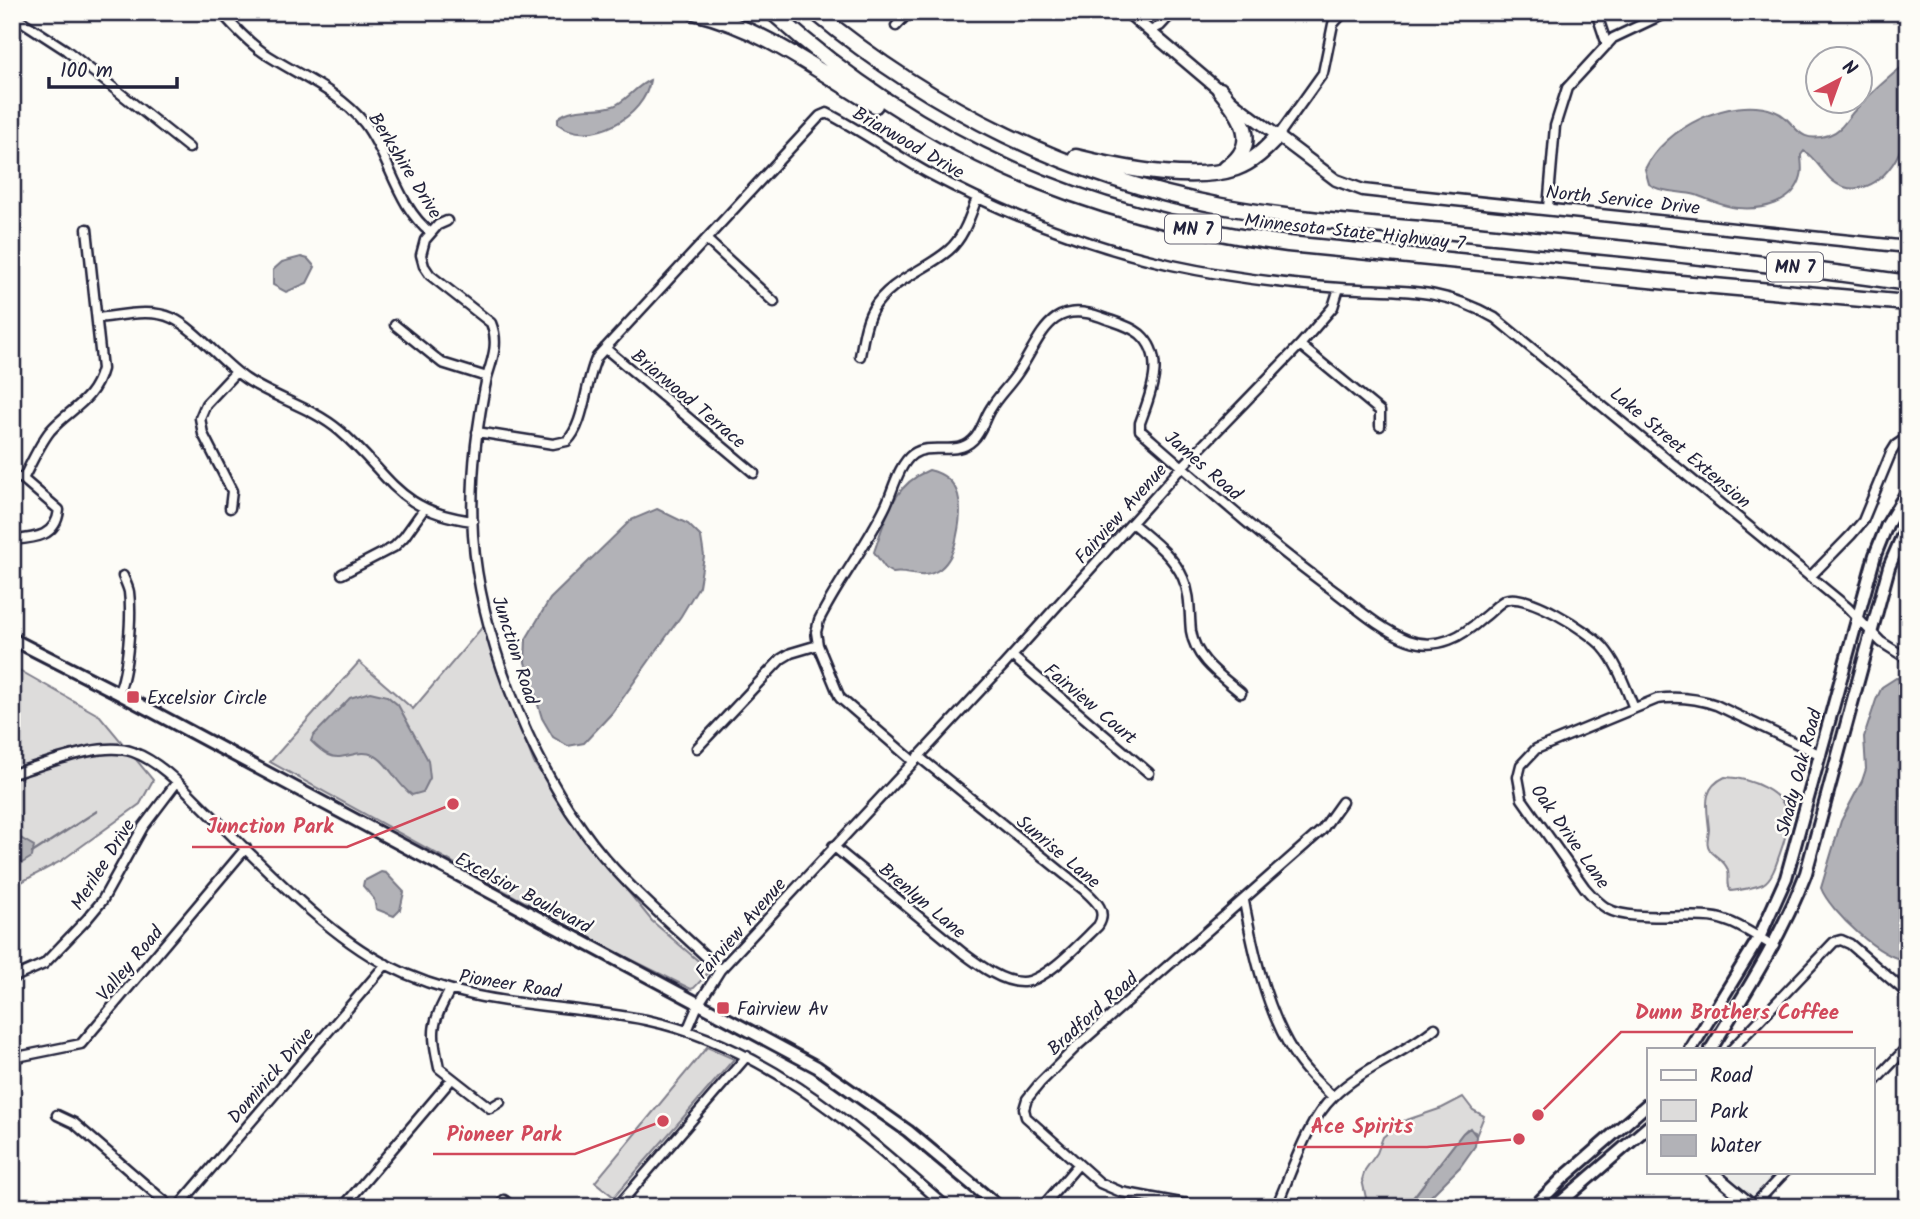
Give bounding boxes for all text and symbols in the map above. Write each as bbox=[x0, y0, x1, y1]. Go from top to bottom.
scale bar bbox=[49, 46, 177, 90]
north arrow bbox=[1804, 46, 1874, 116]
text: N bbox=[1834, 53, 1863, 84]
text: 100 m bbox=[60, 55, 113, 88]
street label: Briarwood Drive bbox=[846, 100, 970, 188]
street label: Berkshire Drive bbox=[360, 107, 449, 226]
street label: North Service Drive bbox=[1544, 178, 1702, 224]
street label: Minnesota State Highway 7 bbox=[1243, 206, 1468, 260]
road number: MN 7 bbox=[1165, 214, 1221, 244]
road number: MN 7 bbox=[1767, 253, 1823, 282]
street label: Briarwood Terrace bbox=[624, 342, 752, 457]
street label: Lake Street Extension bbox=[1602, 380, 1757, 517]
street label: James Road bbox=[1157, 424, 1249, 509]
street label: Fairview Avenue bbox=[1068, 457, 1175, 572]
street label: Junction Road bbox=[482, 592, 546, 709]
street label: Fairview Court bbox=[1036, 656, 1143, 753]
place label: Excelsior Circle bbox=[147, 684, 267, 714]
marker: Excelsior Circle bbox=[125, 689, 141, 705]
street label: Shady Oak Road bbox=[1769, 705, 1831, 839]
street label: Oak Drive Lane bbox=[1522, 778, 1617, 896]
callout: Junction Park bbox=[192, 805, 347, 847]
street label: Sunrise Lane bbox=[1009, 808, 1107, 897]
text: Junction Park bbox=[207, 811, 334, 844]
street label: Merilee Drive bbox=[64, 813, 144, 917]
street label: Excelsior Boulevard bbox=[449, 845, 598, 943]
street label: Brenlyn Lane bbox=[871, 856, 972, 947]
street label: Fairview Avenue bbox=[688, 871, 795, 987]
street label: Valley Road bbox=[90, 919, 172, 1009]
street label: Pioneer Road bbox=[457, 962, 563, 1008]
street label: Bradford Road bbox=[1041, 965, 1146, 1064]
callout: Dunn Brothers Coffee bbox=[1621, 990, 1853, 1032]
place label: Fairview Av bbox=[737, 995, 829, 1025]
text: Dunn Brothers Coffee bbox=[1635, 997, 1839, 1030]
marker: Fairview Av bbox=[715, 1000, 731, 1016]
street label: Dominick Drive bbox=[221, 1021, 322, 1131]
legend bbox=[1647, 1048, 1874, 1174]
text: Road bbox=[1710, 1060, 1753, 1093]
text: Park bbox=[1710, 1096, 1748, 1129]
callout: Ace Spirits bbox=[1297, 1105, 1427, 1147]
text: Ace Spirits bbox=[1311, 1111, 1413, 1144]
callout: Pioneer Park bbox=[433, 1112, 575, 1154]
text: Pioneer Park bbox=[447, 1119, 562, 1152]
text: Water bbox=[1710, 1130, 1762, 1163]

